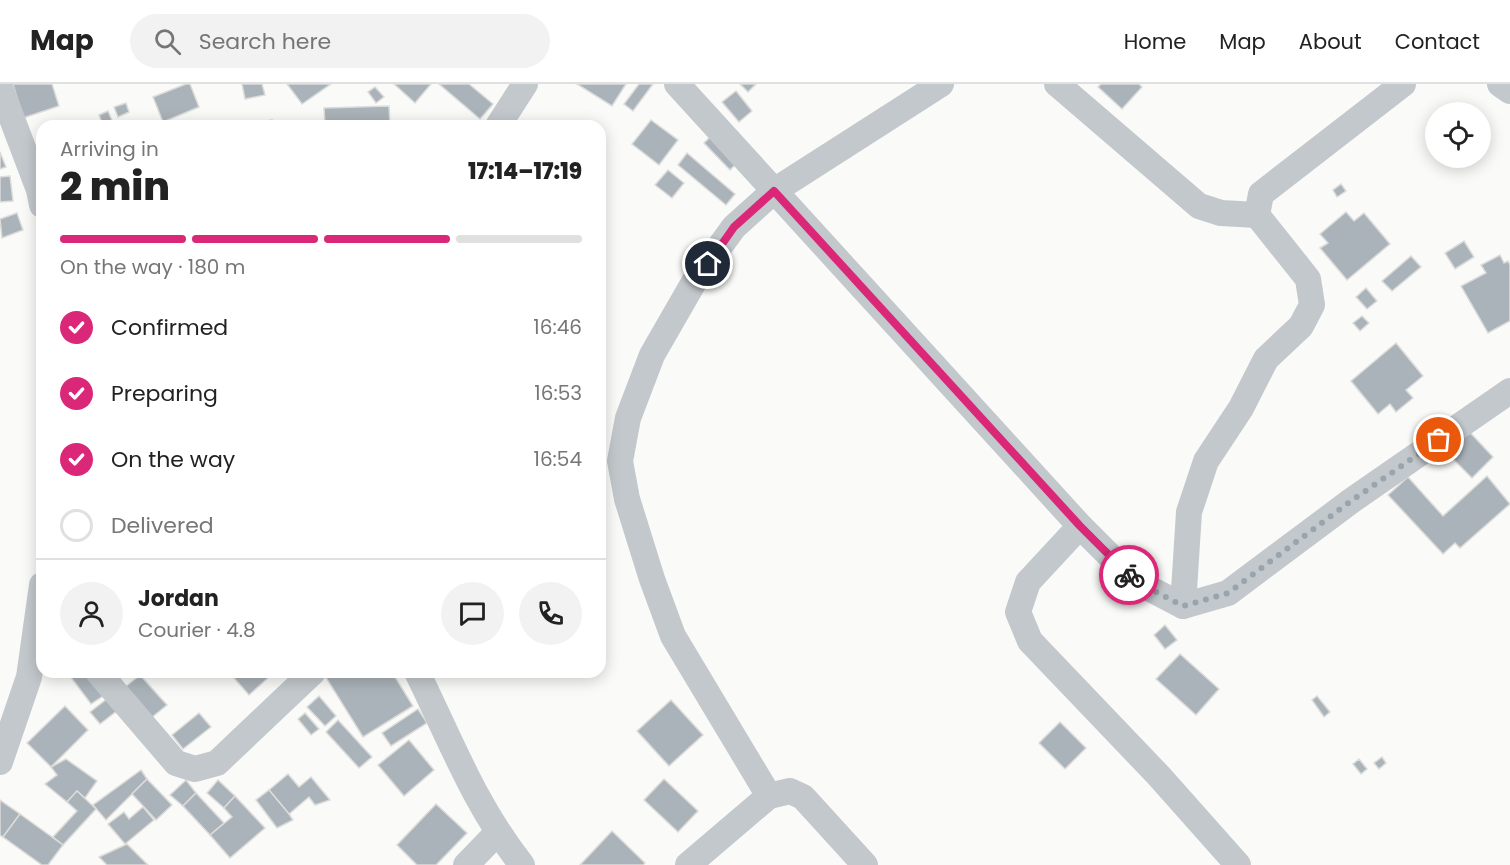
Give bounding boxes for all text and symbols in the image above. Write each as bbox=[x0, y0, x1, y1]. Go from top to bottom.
search box bbox=[130, 14, 550, 68]
text: Map bbox=[30, 21, 94, 60]
icon: search bbox=[151, 25, 184, 58]
text: Search here bbox=[199, 26, 331, 57]
text: Home bbox=[1124, 27, 1186, 56]
text: Map bbox=[1219, 27, 1266, 56]
text: About bbox=[1299, 27, 1362, 56]
text: Contact bbox=[1395, 27, 1480, 56]
map controls bbox=[1425, 102, 1491, 168]
button: locate bbox=[1425, 102, 1491, 168]
text: Arriving in bbox=[60, 135, 159, 163]
text: 17:14–17:19 bbox=[468, 156, 582, 187]
text: 2 min bbox=[60, 159, 170, 214]
pin bbox=[682, 238, 733, 289]
icon: home bbox=[691, 247, 724, 280]
text: On the way · 180 m bbox=[60, 253, 245, 281]
icon: check bbox=[60, 311, 93, 344]
text: Confirmed bbox=[111, 312, 228, 343]
text: 16:46 bbox=[533, 313, 582, 341]
icon: check bbox=[60, 377, 93, 410]
text: Preparing bbox=[111, 378, 218, 409]
text: 16:53 bbox=[534, 379, 582, 407]
pin bbox=[1413, 414, 1464, 465]
icon: bag bbox=[1422, 423, 1455, 456]
icon: check bbox=[60, 443, 93, 476]
text: On the way bbox=[111, 444, 235, 475]
text: 16:54 bbox=[534, 445, 582, 473]
text: Delivered bbox=[111, 510, 214, 541]
courier bbox=[1099, 545, 1159, 605]
icon: bike bbox=[1113, 559, 1146, 592]
button: person bbox=[60, 582, 123, 645]
button: chat bbox=[441, 582, 504, 645]
button: phone bbox=[519, 582, 582, 645]
text: Jordan bbox=[138, 583, 219, 614]
text: Courier · 4.8 bbox=[138, 616, 256, 644]

